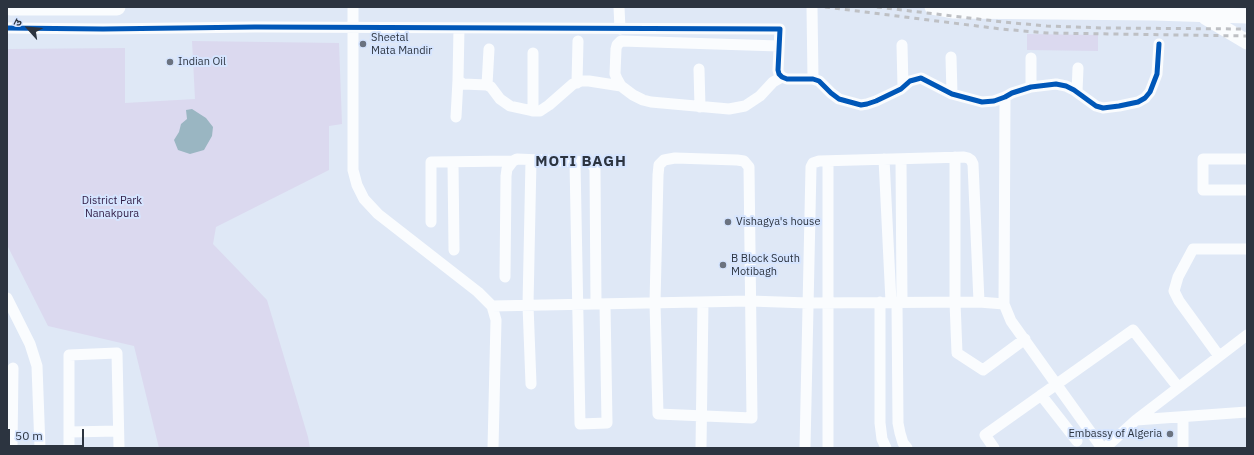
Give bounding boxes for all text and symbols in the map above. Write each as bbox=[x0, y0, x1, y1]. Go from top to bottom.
north arrow bbox=[8, 8, 48, 48]
text: उ bbox=[10, 17, 25, 29]
place label: Sheetal Mata Mandir bbox=[371, 31, 432, 57]
marker: Sheetal Mata Mandir bbox=[358, 39, 368, 49]
place label: Indian Oil bbox=[178, 55, 226, 69]
marker: Indian Oil bbox=[165, 57, 175, 67]
district label: MOTI BAGH bbox=[535, 153, 627, 171]
park label: District Park Nanakpura bbox=[82, 194, 142, 220]
place label: Vishagya's house bbox=[736, 215, 821, 229]
marker: Vishagya's house bbox=[723, 217, 733, 227]
place label: B Block South Motibagh bbox=[731, 252, 800, 278]
marker: B Block South Motibagh bbox=[718, 260, 728, 270]
scale bar bbox=[10, 421, 86, 447]
place label: Embassy of Algeria bbox=[1068, 427, 1162, 441]
text: 50 m bbox=[15, 428, 43, 443]
marker: Embassy of Algeria bbox=[1165, 429, 1175, 439]

